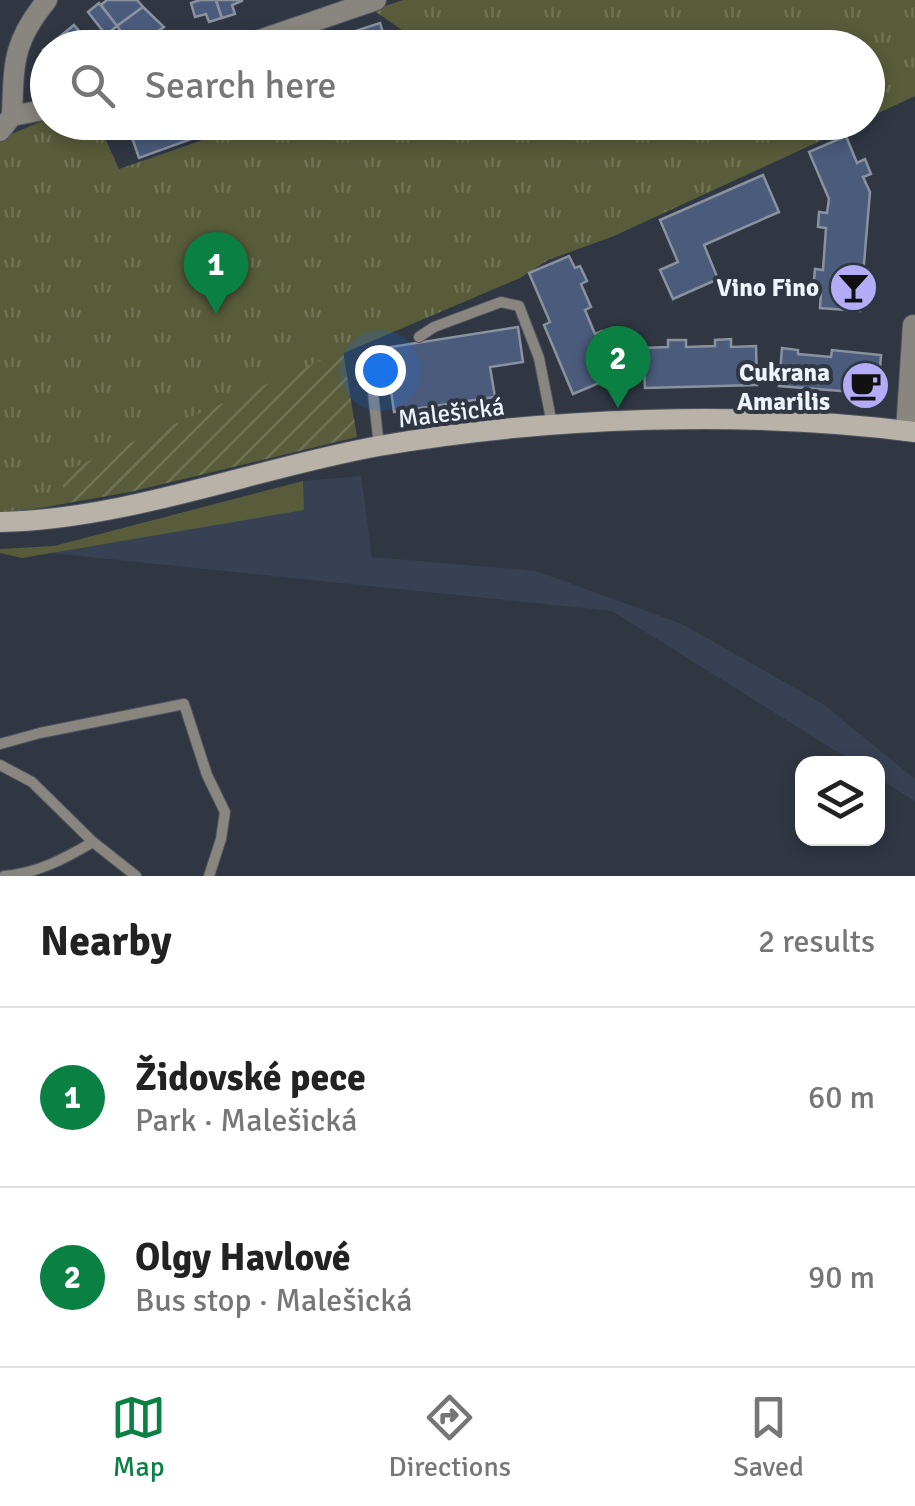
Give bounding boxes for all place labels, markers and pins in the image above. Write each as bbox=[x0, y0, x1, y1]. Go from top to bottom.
pin: 1 bbox=[184, 232, 248, 314]
bar icon: Vino Fino bbox=[828, 261, 880, 313]
place label: Vino Fino bbox=[717, 272, 819, 303]
pin: 2 bbox=[586, 326, 650, 408]
place label: Cukrana Amarilis bbox=[737, 357, 830, 417]
cafe icon: Cukrana Amarilis bbox=[839, 360, 891, 412]

